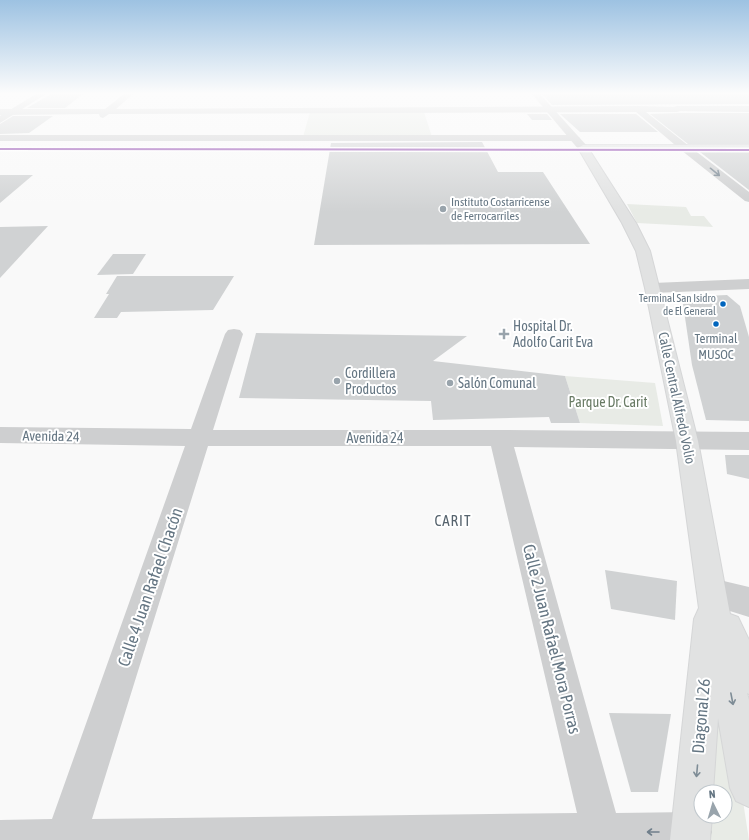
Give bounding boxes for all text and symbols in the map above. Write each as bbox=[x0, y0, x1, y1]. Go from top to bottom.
one-way arrow bbox=[710, 167, 721, 176]
place label: Instituto Costarricense de Ferrocarriles bbox=[451, 195, 550, 223]
marker: Instituto Costarricense de Ferrocarriles bbox=[438, 204, 448, 214]
place label: Terminal San Isidro de El General bbox=[639, 292, 716, 317]
marker: Terminal San Isidro de El General bbox=[718, 299, 728, 309]
place label: Hospital Dr. Adolfo Carit Eva bbox=[513, 318, 593, 350]
marker: Terminal MUSOC bbox=[711, 319, 721, 329]
marker: Hospital Dr. Adolfo Carit Eva bbox=[498, 328, 510, 340]
street label: Calle Central Alfredo Volio bbox=[655, 331, 699, 465]
place label: Terminal MUSOC bbox=[695, 331, 738, 362]
place label: Cordillera Productos bbox=[345, 365, 397, 397]
place label: Salón Comunal bbox=[458, 375, 536, 391]
marker: Cordillera Productos bbox=[332, 376, 342, 386]
marker: Salón Comunal bbox=[445, 378, 455, 388]
park label: Parque Dr. Carit bbox=[569, 394, 647, 410]
street label: Avenida 24 bbox=[22, 428, 80, 445]
street label: Avenida 24 bbox=[346, 430, 404, 446]
street label: Calle 4 Juan Rafael Chacón bbox=[113, 505, 187, 669]
district label: CARIT bbox=[434, 512, 472, 529]
street label: Calle 2 Juan Rafael Mora Porras bbox=[519, 542, 585, 736]
street label: Diagonal 26 bbox=[688, 678, 714, 754]
one-way arrow bbox=[728, 692, 736, 705]
one-way arrow bbox=[693, 764, 700, 777]
north arrow bbox=[693, 784, 733, 824]
text: N bbox=[708, 788, 716, 800]
one-way arrow bbox=[647, 828, 660, 836]

